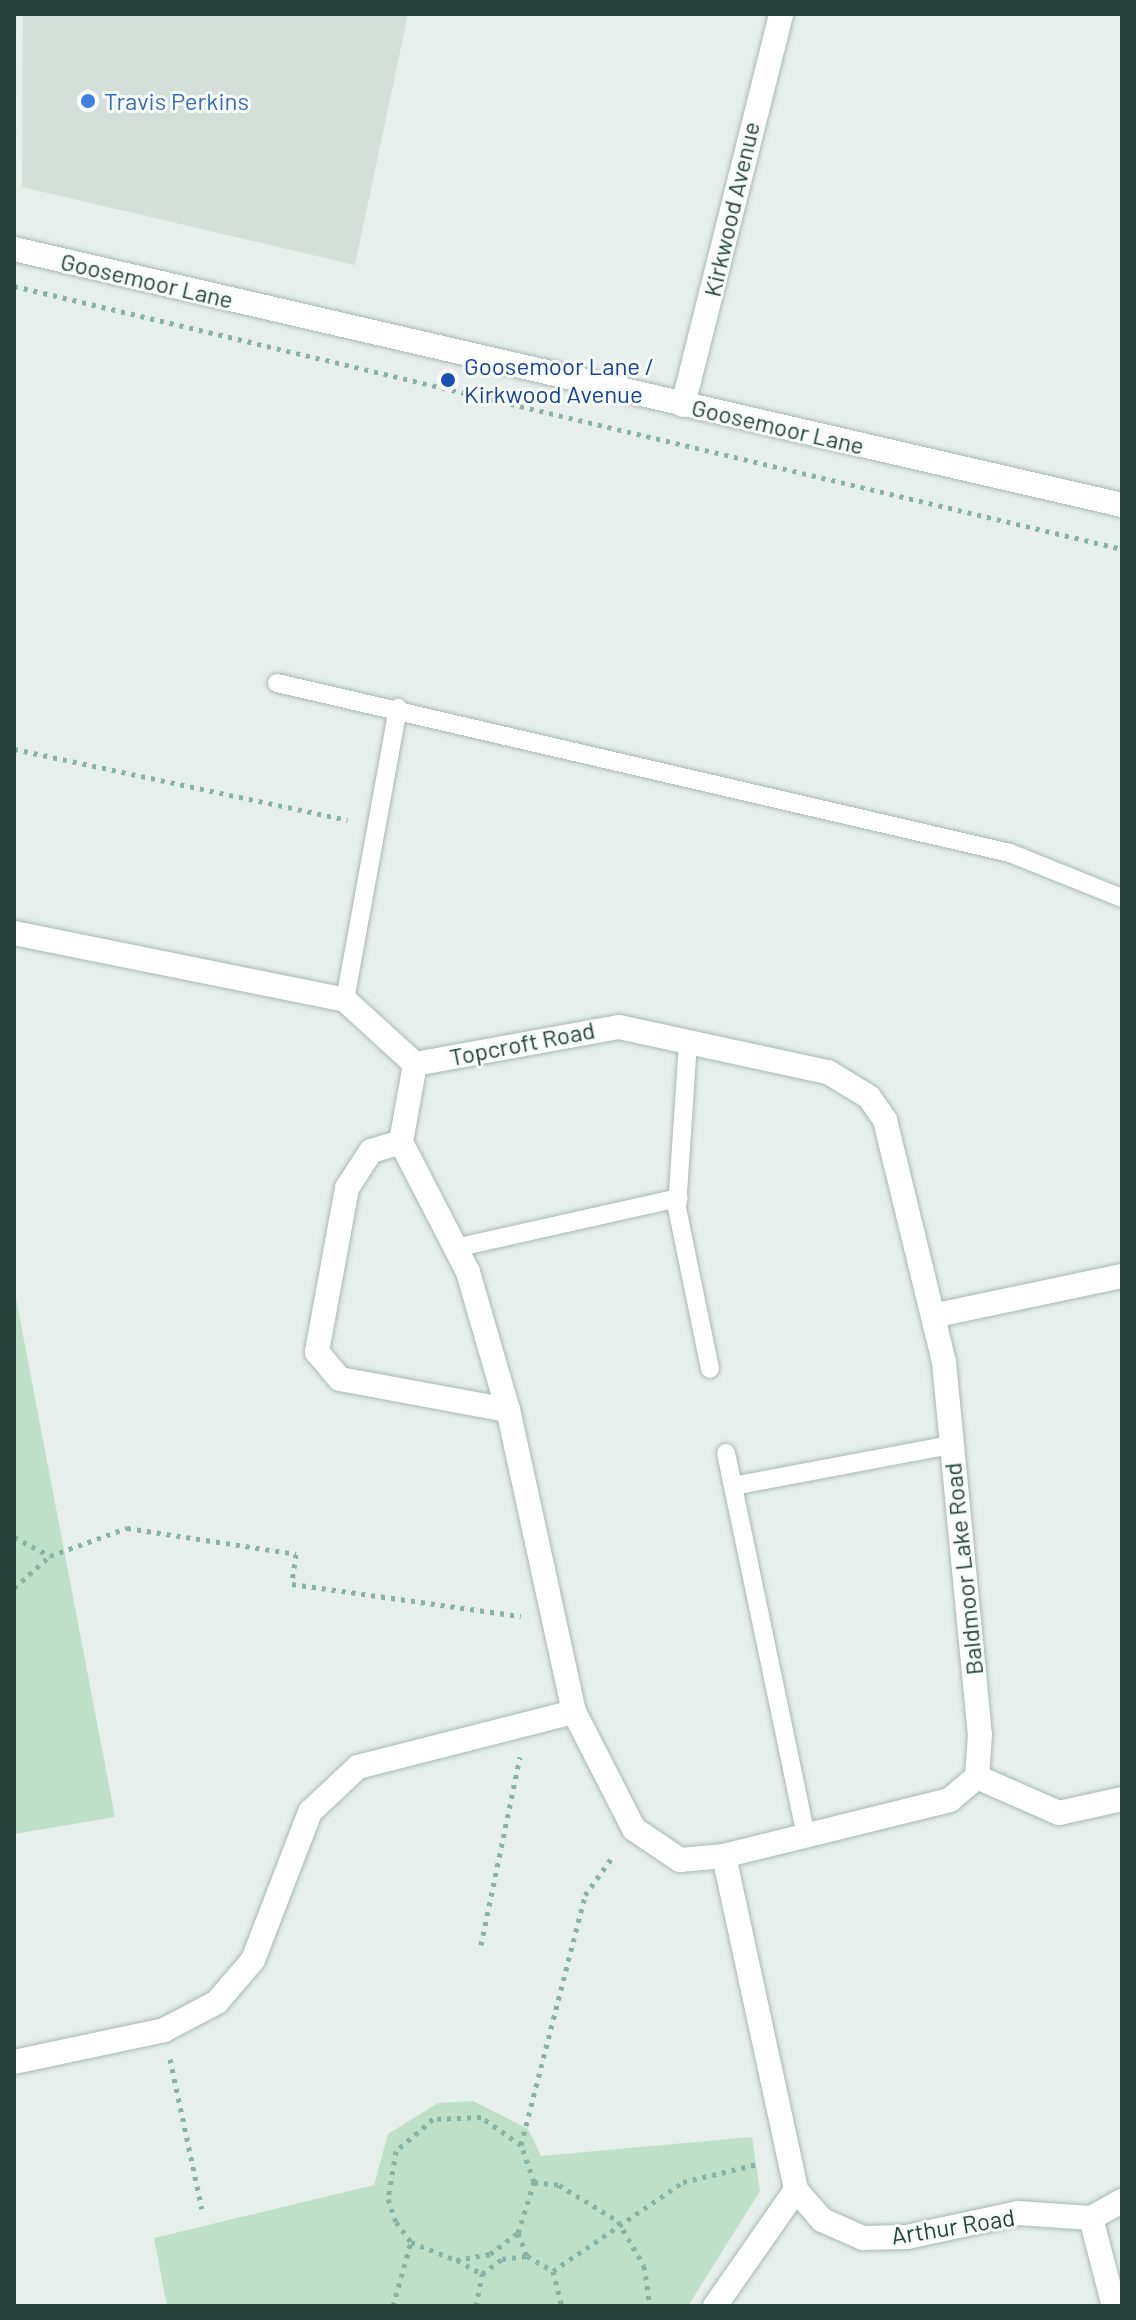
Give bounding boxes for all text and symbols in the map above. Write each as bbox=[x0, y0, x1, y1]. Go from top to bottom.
place label: Travis Perkins bbox=[104, 87, 249, 115]
marker: Travis Perkins bbox=[79, 92, 97, 110]
street label: Kirkwood Avenue bbox=[697, 119, 765, 299]
street label: Goosemoor Lane bbox=[58, 246, 236, 314]
place label: Goosemoor Lane / Kirkwood Avenue bbox=[464, 352, 654, 408]
marker: Goosemoor Lane / Kirkwood Avenue bbox=[439, 371, 457, 389]
street label: Goosemoor Lane bbox=[689, 392, 867, 460]
street label: Topcroft Road bbox=[447, 1015, 597, 1071]
street label: Baldmoor Lake Road bbox=[938, 1461, 988, 1677]
street label: Arthur Road bbox=[889, 2202, 1017, 2250]

